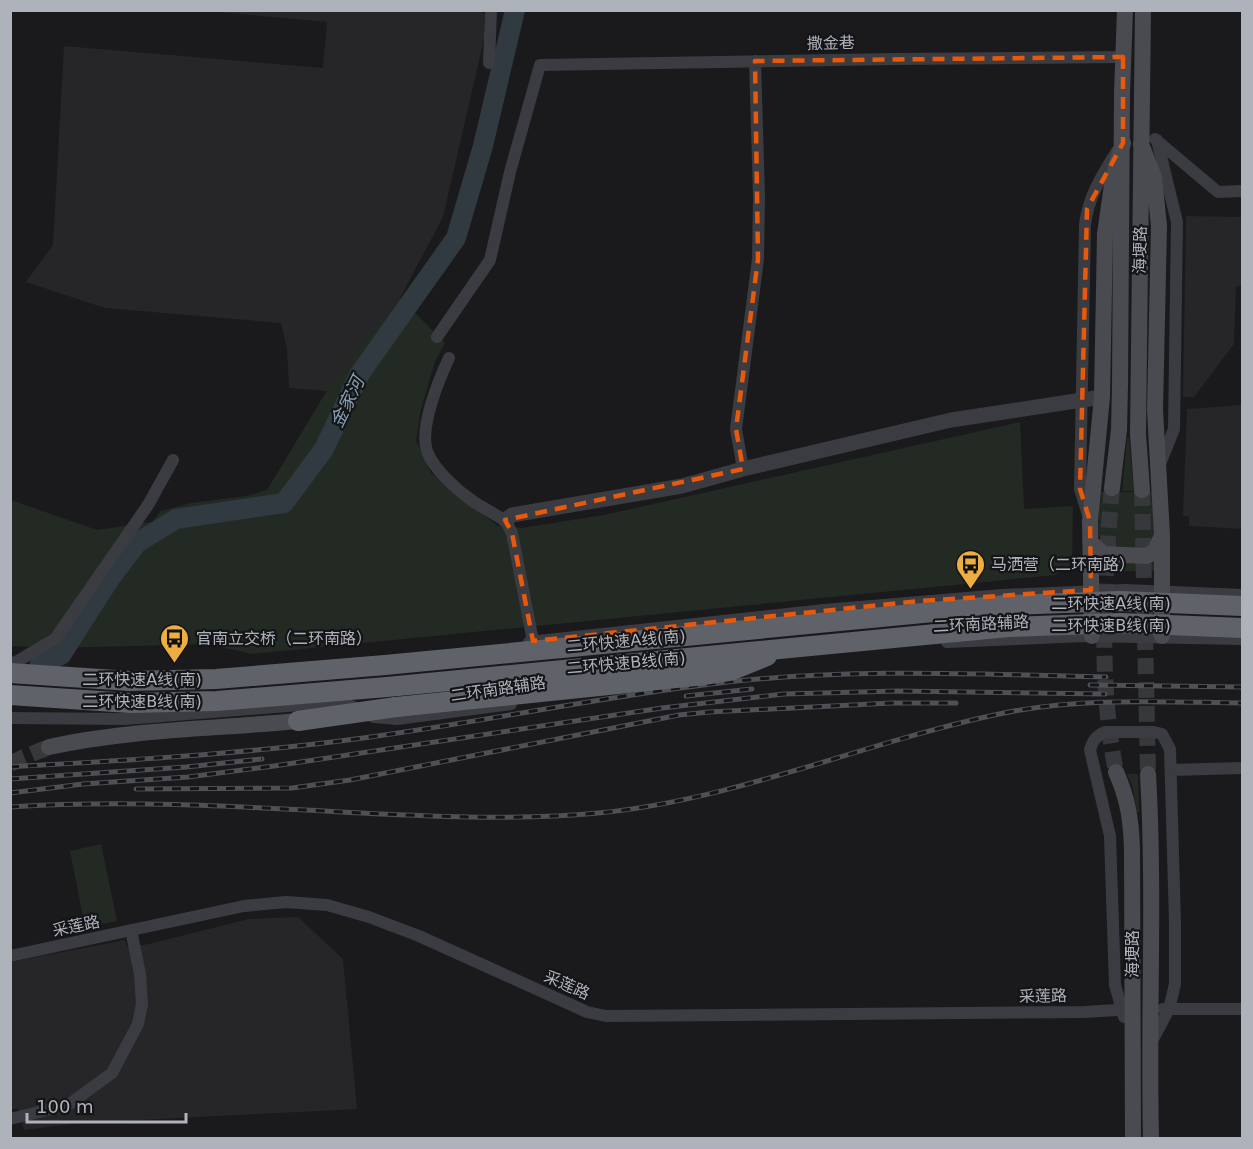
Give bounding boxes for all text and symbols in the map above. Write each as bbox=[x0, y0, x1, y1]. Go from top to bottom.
street label: 撒金巷 bbox=[807, 33, 855, 53]
street label: 海埂路 bbox=[1130, 226, 1150, 274]
water label: 金家河 bbox=[326, 370, 370, 431]
bus stop icon: 马洒营（二环南路） bbox=[954, 548, 986, 590]
place label: 马洒营（二环南路） bbox=[991, 555, 1135, 574]
street label: 二环快速A线(南) bbox=[1051, 594, 1171, 613]
street label: 二环南路辅路 bbox=[933, 612, 1029, 636]
street label: 二环快速B线(南) bbox=[1051, 616, 1171, 635]
bus stop icon: 官南立交桥（二环南路） bbox=[159, 622, 191, 664]
street label: 二环快速A线(南) bbox=[566, 626, 686, 656]
place label: 官南立交桥（二环南路） bbox=[196, 629, 372, 648]
street label: 二环快速B线(南) bbox=[566, 648, 686, 678]
street label: 二环快速A线(南) bbox=[82, 670, 202, 689]
street label: 二环南路辅路 bbox=[449, 673, 547, 705]
street label: 二环快速B线(南) bbox=[82, 692, 202, 711]
street label: 采莲路 bbox=[51, 912, 101, 940]
street label: 海埂路 bbox=[1123, 930, 1142, 978]
street label: 采莲路 bbox=[541, 967, 593, 1003]
street label: 采莲路 bbox=[1019, 986, 1067, 1006]
scale bar bbox=[27, 1086, 186, 1124]
text: 100 m bbox=[36, 1096, 94, 1117]

